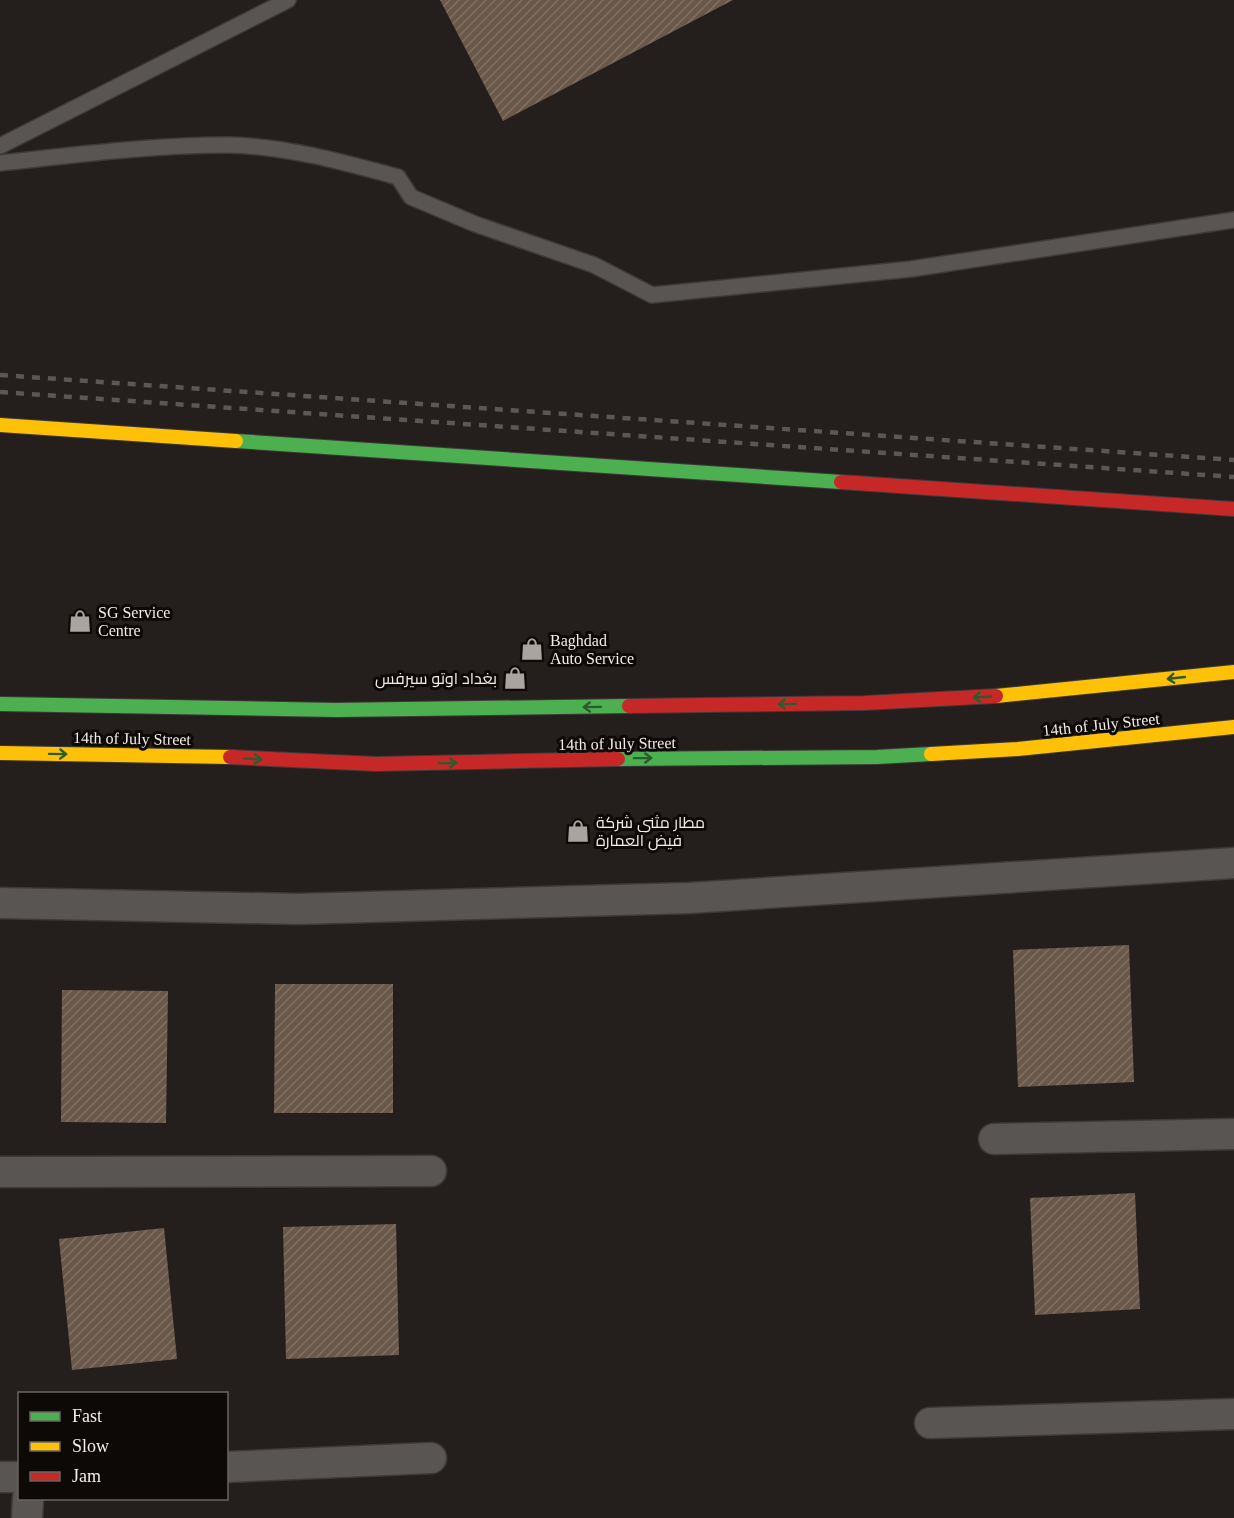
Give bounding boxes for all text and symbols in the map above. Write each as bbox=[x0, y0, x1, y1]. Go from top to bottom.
place label: SG Service Centre bbox=[98, 604, 170, 639]
shop icon: SG Service Centre bbox=[67, 608, 93, 634]
place label: Baghdad Auto Service bbox=[550, 632, 634, 667]
shop icon: Baghdad Auto Service bbox=[519, 636, 545, 662]
shop icon: بغداد اوتو سيرفس bbox=[502, 665, 528, 691]
place label: بغداد اوتو سيرفس bbox=[375, 670, 497, 689]
one-way arrow bbox=[1166, 673, 1186, 684]
one-way arrow bbox=[972, 691, 992, 702]
one-way arrow bbox=[777, 699, 797, 710]
one-way arrow bbox=[582, 701, 602, 713]
street label: 14th of July Street bbox=[1042, 710, 1161, 740]
street label: 14th of July Street bbox=[73, 729, 192, 749]
street label: 14th of July Street bbox=[558, 734, 677, 754]
one-way arrow bbox=[48, 748, 68, 759]
one-way arrow bbox=[633, 753, 653, 764]
one-way arrow bbox=[243, 754, 263, 765]
one-way arrow bbox=[438, 757, 458, 769]
place label: مطار مثنى شركة فيض العمارة bbox=[596, 814, 705, 851]
shop icon: مطار مثنى شركة فيض العمارة bbox=[565, 818, 591, 844]
legend bbox=[18, 1392, 228, 1500]
text: Fast bbox=[72, 1406, 102, 1426]
text: Slow bbox=[72, 1436, 109, 1456]
text: Jam bbox=[72, 1466, 101, 1486]

